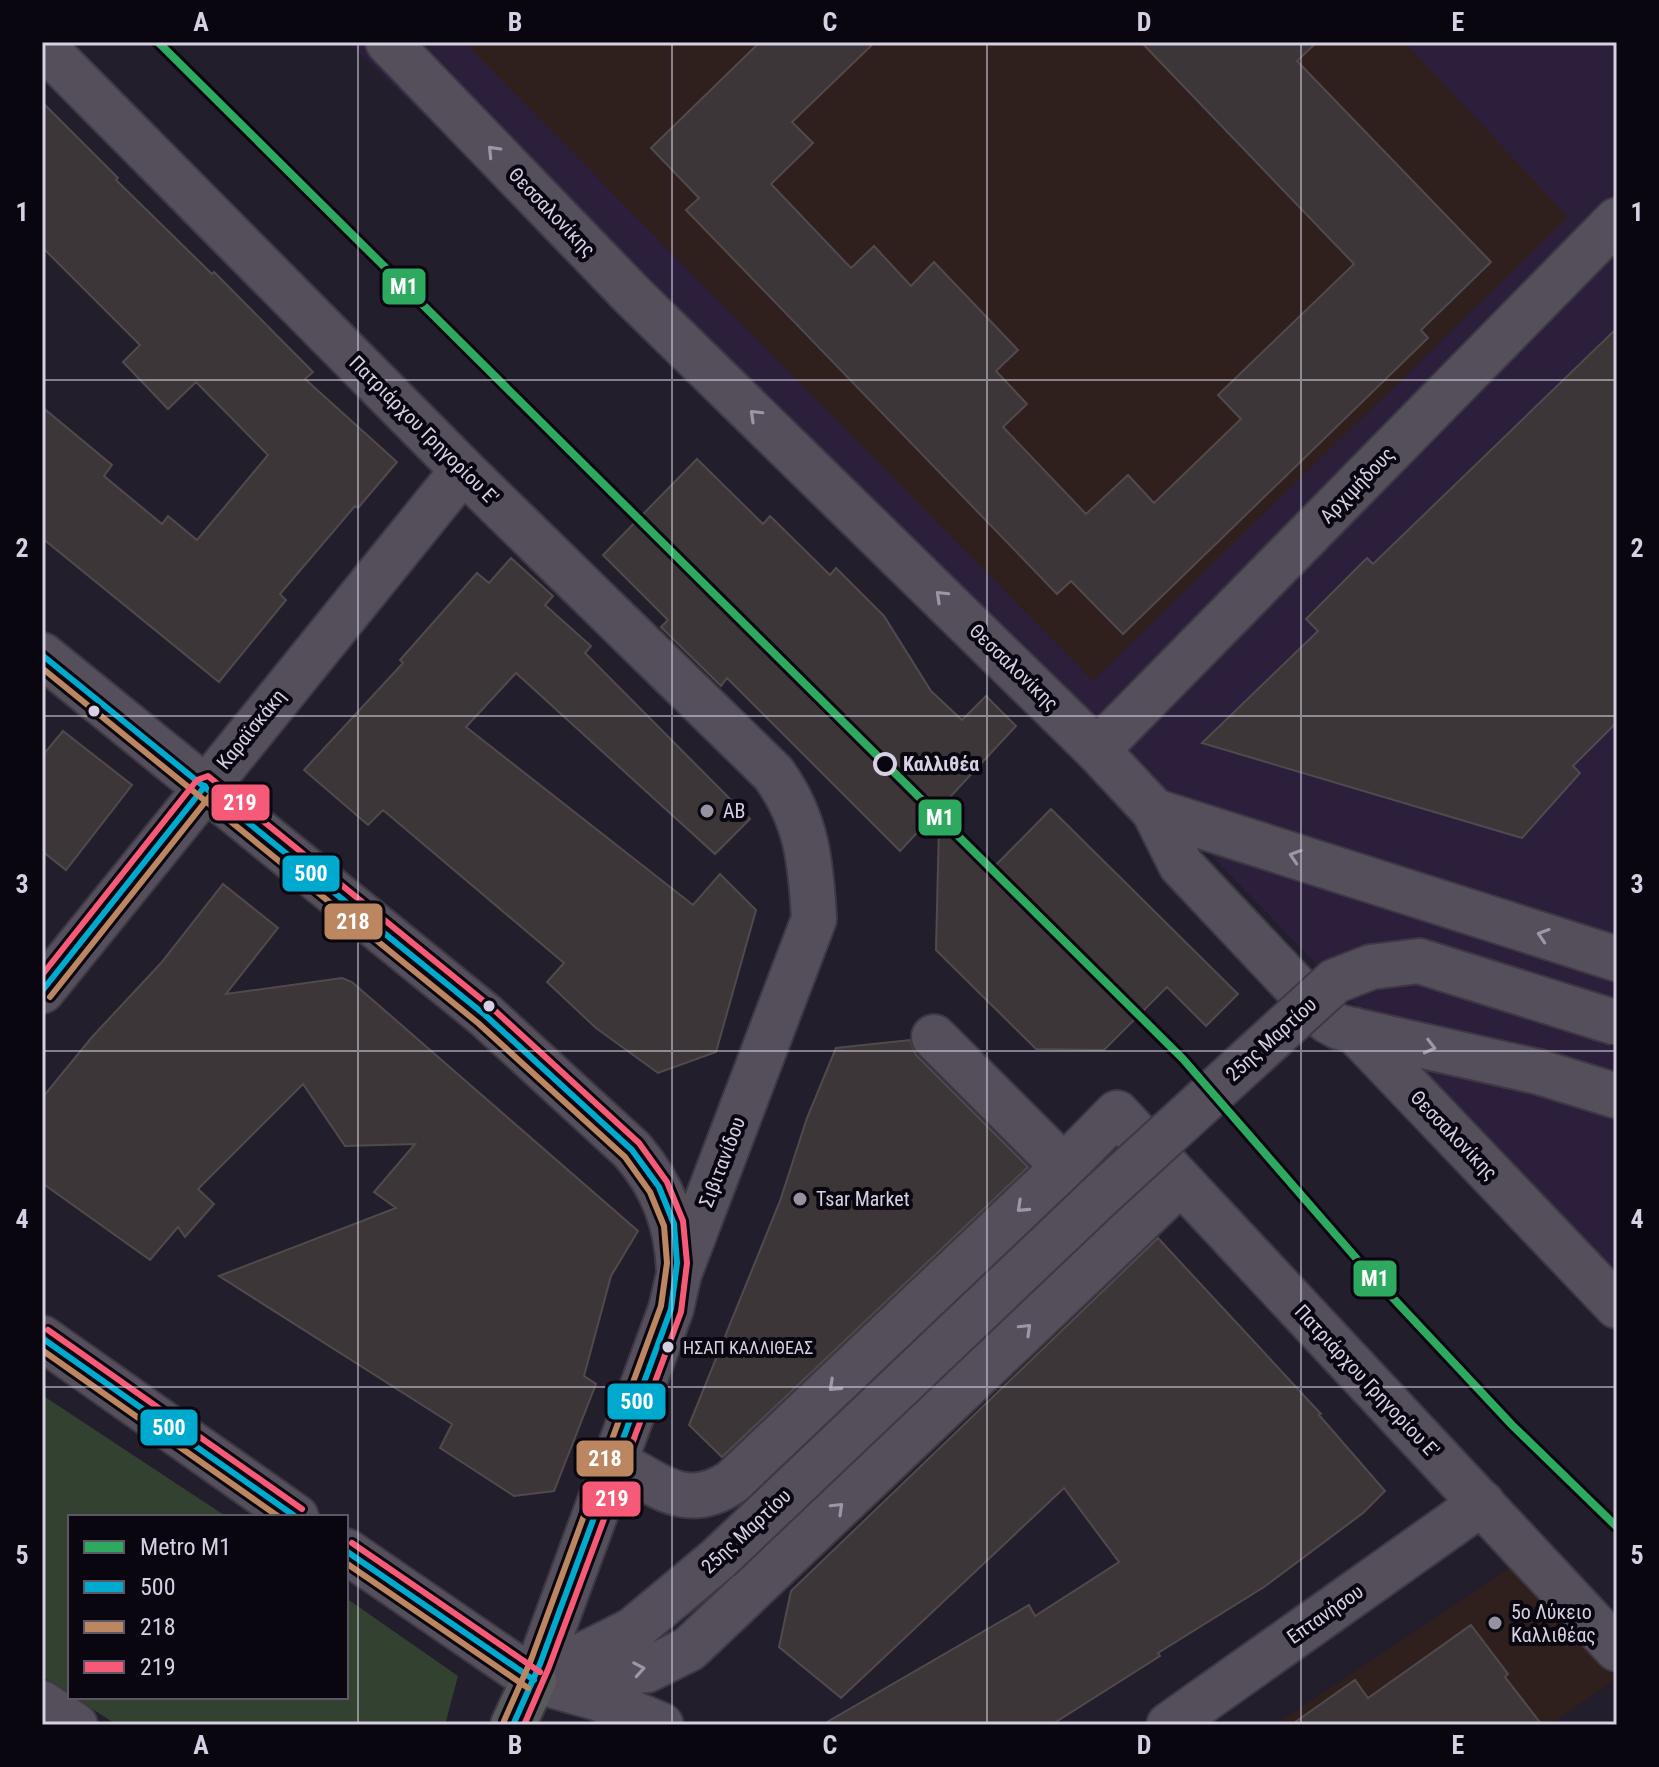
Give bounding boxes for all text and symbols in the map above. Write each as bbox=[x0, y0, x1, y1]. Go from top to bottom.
text: A bbox=[193, 7, 209, 37]
text: B bbox=[508, 7, 522, 37]
text: C bbox=[823, 7, 838, 37]
text: D bbox=[1137, 7, 1151, 37]
text: E bbox=[1452, 7, 1465, 37]
one-way arrow bbox=[488, 146, 502, 160]
street label: Θεσσαλονίκης bbox=[504, 162, 600, 262]
text: 1 bbox=[15, 197, 29, 227]
text: 1 bbox=[1630, 197, 1644, 227]
line badge: Μ1 bbox=[381, 267, 427, 306]
text: Μ1 bbox=[390, 274, 418, 299]
street label: Πατριάρχου Γρηγορίου Ε' bbox=[345, 351, 503, 509]
one-way arrow bbox=[750, 410, 764, 424]
street label: Αρχιμήδους bbox=[1315, 442, 1399, 528]
text: 2 bbox=[15, 533, 29, 563]
text: 2 bbox=[1630, 533, 1644, 563]
one-way arrow bbox=[936, 591, 950, 606]
street label: Θεσσαλονίκης bbox=[964, 619, 1064, 715]
street label: Καραϊσκάκη bbox=[211, 684, 291, 774]
unlabelled marker bbox=[86, 703, 102, 719]
place label: Καλλιθέα bbox=[903, 752, 979, 776]
marker: Καλλιθέα bbox=[874, 753, 896, 775]
line badge: 219 bbox=[210, 783, 271, 822]
text: 219 bbox=[223, 790, 257, 815]
line badge: Μ1 bbox=[917, 798, 963, 837]
place label: ΑΒ bbox=[723, 799, 745, 823]
marker: ΑΒ bbox=[698, 802, 716, 820]
text: Μ1 bbox=[926, 805, 954, 830]
one-way arrow bbox=[1289, 849, 1302, 865]
line badge: 500 bbox=[281, 854, 341, 893]
text: 500 bbox=[294, 861, 328, 886]
text: 3 bbox=[15, 869, 29, 899]
text: 3 bbox=[1630, 869, 1644, 899]
line badge: 218 bbox=[323, 902, 384, 941]
text: 218 bbox=[336, 909, 370, 934]
one-way arrow bbox=[1536, 928, 1550, 944]
street label: 25ης Μαρτίου bbox=[1221, 992, 1321, 1086]
unlabelled marker bbox=[481, 998, 497, 1014]
one-way arrow bbox=[1423, 1038, 1437, 1055]
street label: Θεσσαλονίκης bbox=[1406, 1085, 1502, 1185]
street label: Σιβιτανίδου bbox=[694, 1113, 750, 1211]
place label: Tsar Market bbox=[816, 1187, 910, 1211]
marker: Tsar Market bbox=[791, 1190, 809, 1208]
one-way arrow bbox=[1017, 1198, 1031, 1213]
text: 4 bbox=[15, 1204, 29, 1234]
text: 4 bbox=[1630, 1204, 1644, 1234]
line badge: Μ1 bbox=[1352, 1259, 1398, 1298]
text: Μ1 bbox=[1361, 1266, 1389, 1291]
street label: Πατριάρχου Γρηγορίου Ε' bbox=[1290, 1299, 1444, 1463]
one-way arrow bbox=[1017, 1324, 1032, 1338]
place label: ΗΣΑΠ ΚΑΛΛΙΘΕΑΣ bbox=[683, 1337, 813, 1358]
marker: ΗΣΑΠ ΚΑΛΛΙΘΕΑΣ bbox=[660, 1339, 676, 1355]
one-way arrow bbox=[828, 1377, 843, 1391]
line badge: 500 bbox=[606, 1382, 667, 1421]
text: 500 bbox=[620, 1389, 654, 1414]
line badge: 500 bbox=[139, 1408, 199, 1447]
text: 500 bbox=[152, 1415, 186, 1440]
line badge: 218 bbox=[575, 1439, 635, 1478]
text: 218 bbox=[588, 1446, 622, 1471]
line badge: 219 bbox=[581, 1480, 642, 1518]
street label: 25ης Μαρτίου bbox=[696, 1484, 796, 1578]
text: 219 bbox=[595, 1486, 629, 1511]
one-way arrow bbox=[829, 1503, 843, 1517]
legend bbox=[68, 1515, 348, 1699]
text: Metro Μ1 bbox=[140, 1533, 231, 1561]
text: 5 bbox=[15, 1540, 29, 1570]
text: 5 bbox=[1630, 1540, 1644, 1570]
text: 500 bbox=[140, 1573, 176, 1601]
street label: Επτανήσου bbox=[1282, 1579, 1368, 1649]
place label: 5ο Λύκειο Καλλιθέας bbox=[1511, 1600, 1596, 1647]
text: 218 bbox=[140, 1613, 176, 1641]
marker: 5ο Λύκειο Καλλιθέας bbox=[1486, 1614, 1504, 1632]
text: 219 bbox=[140, 1653, 176, 1681]
one-way arrow bbox=[632, 1662, 645, 1679]
text: A bbox=[193, 1730, 209, 1760]
text: B bbox=[508, 1730, 522, 1760]
text: C bbox=[823, 1730, 838, 1760]
text: D bbox=[1137, 1730, 1151, 1760]
text: E bbox=[1452, 1730, 1465, 1760]

